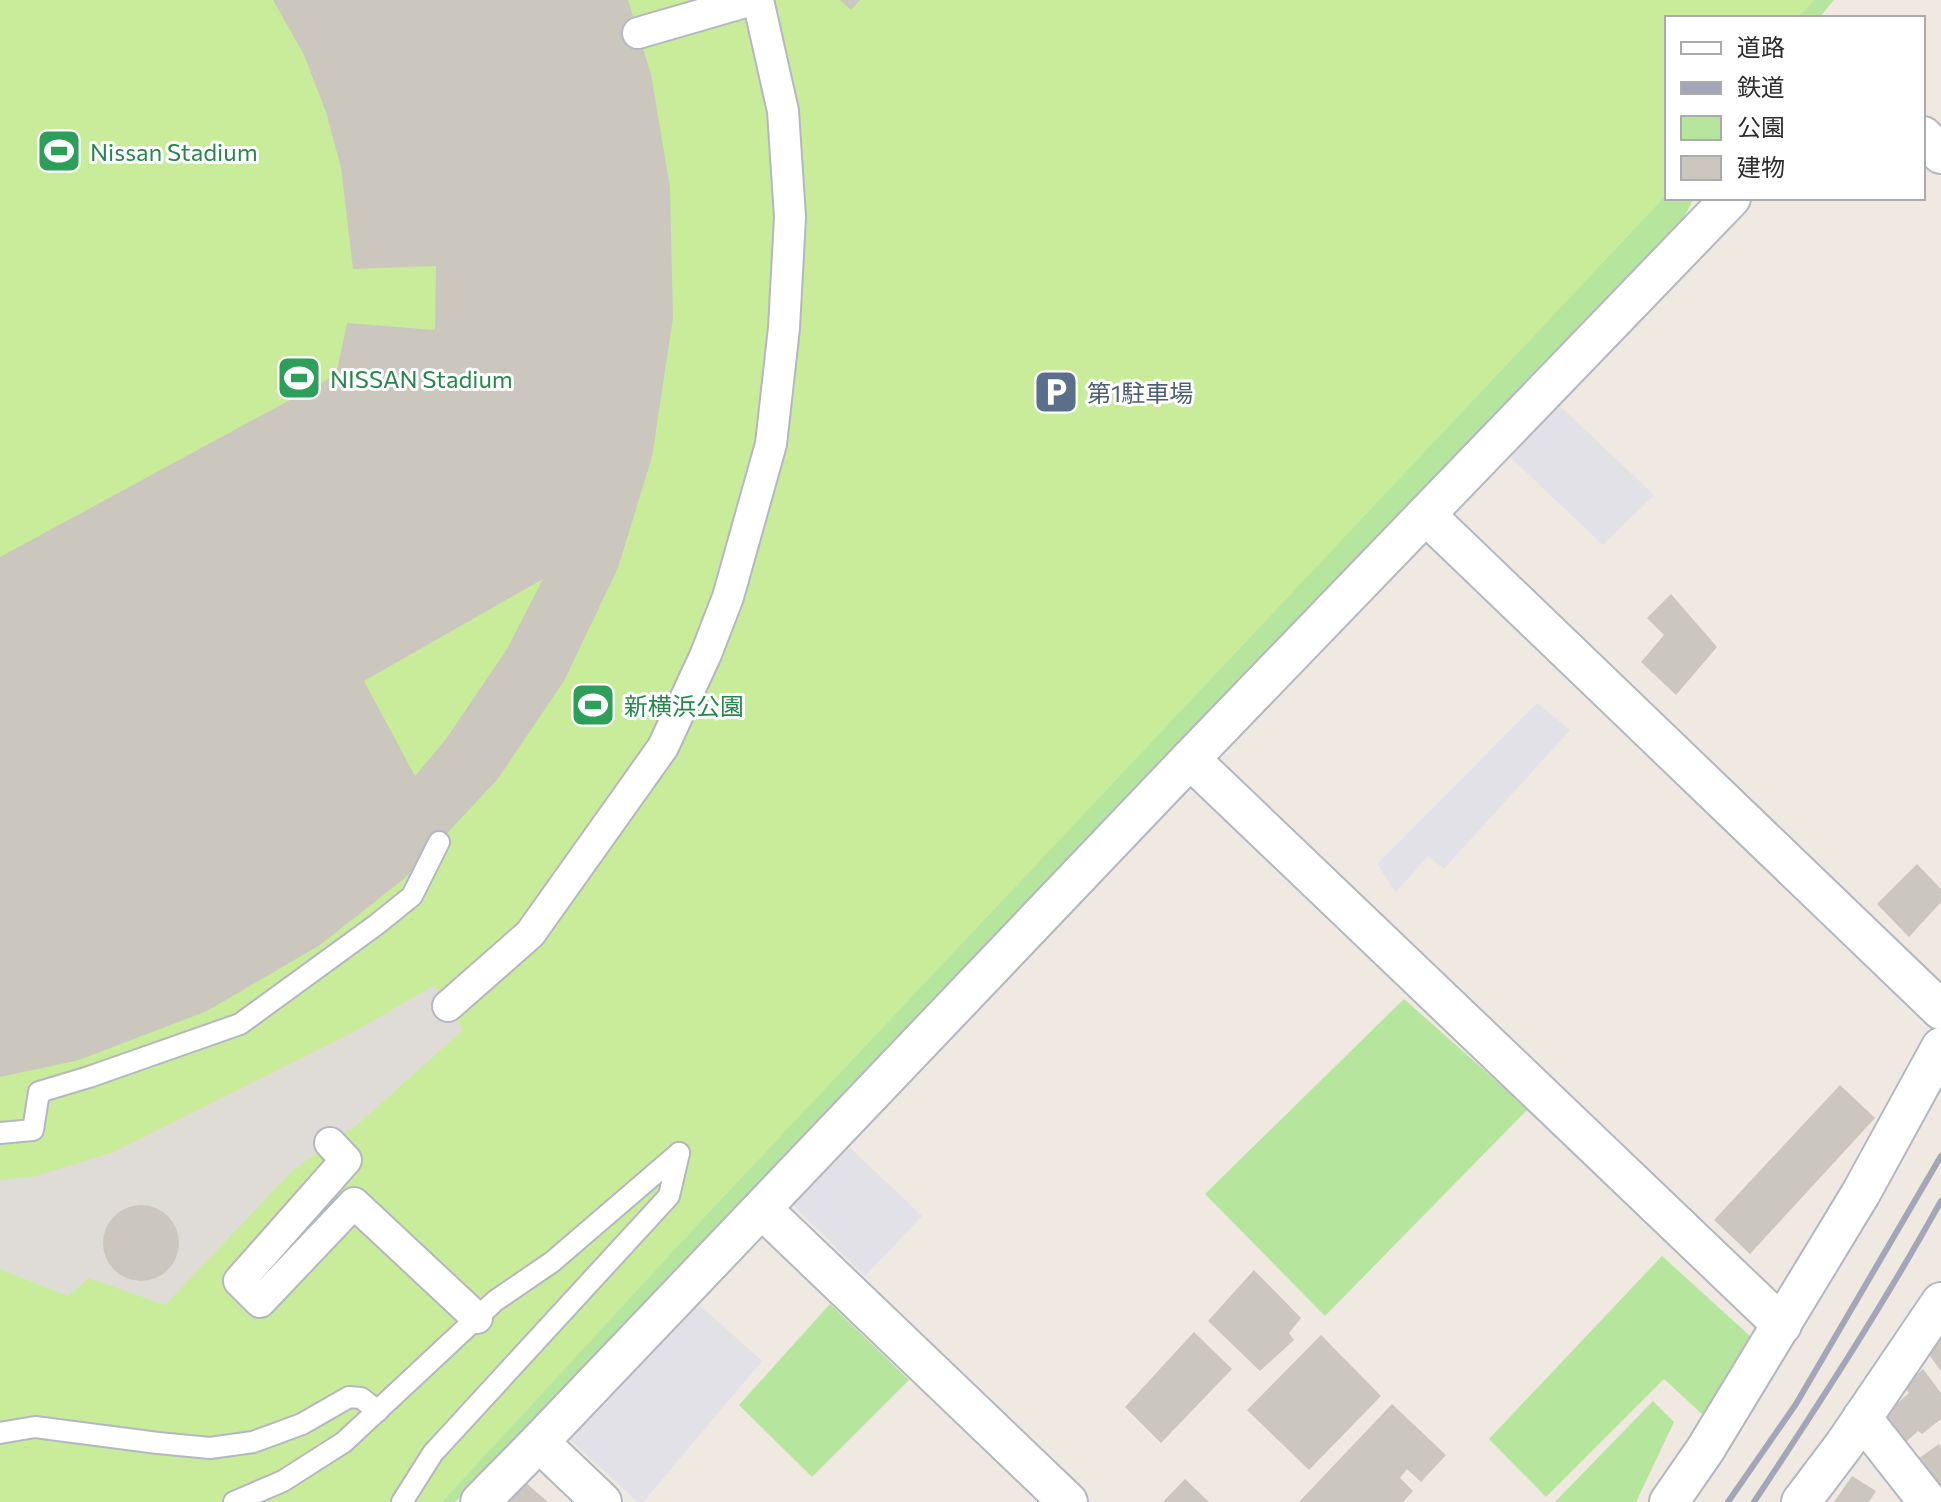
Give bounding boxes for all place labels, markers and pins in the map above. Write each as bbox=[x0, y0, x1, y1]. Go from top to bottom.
sports icon: Nissan Stadium bbox=[35, 127, 83, 175]
place label: Nissan Stadium bbox=[90, 137, 258, 166]
sports icon: NISSAN Stadium bbox=[275, 354, 323, 402]
place label: NISSAN Stadium bbox=[330, 364, 513, 393]
parking icon: 第1駐車場 bbox=[1032, 368, 1080, 416]
place label: 第1駐車場 bbox=[1087, 378, 1193, 407]
sports icon: 新横浜公園 bbox=[569, 681, 617, 729]
place label: 新横浜公園 bbox=[624, 691, 744, 720]

